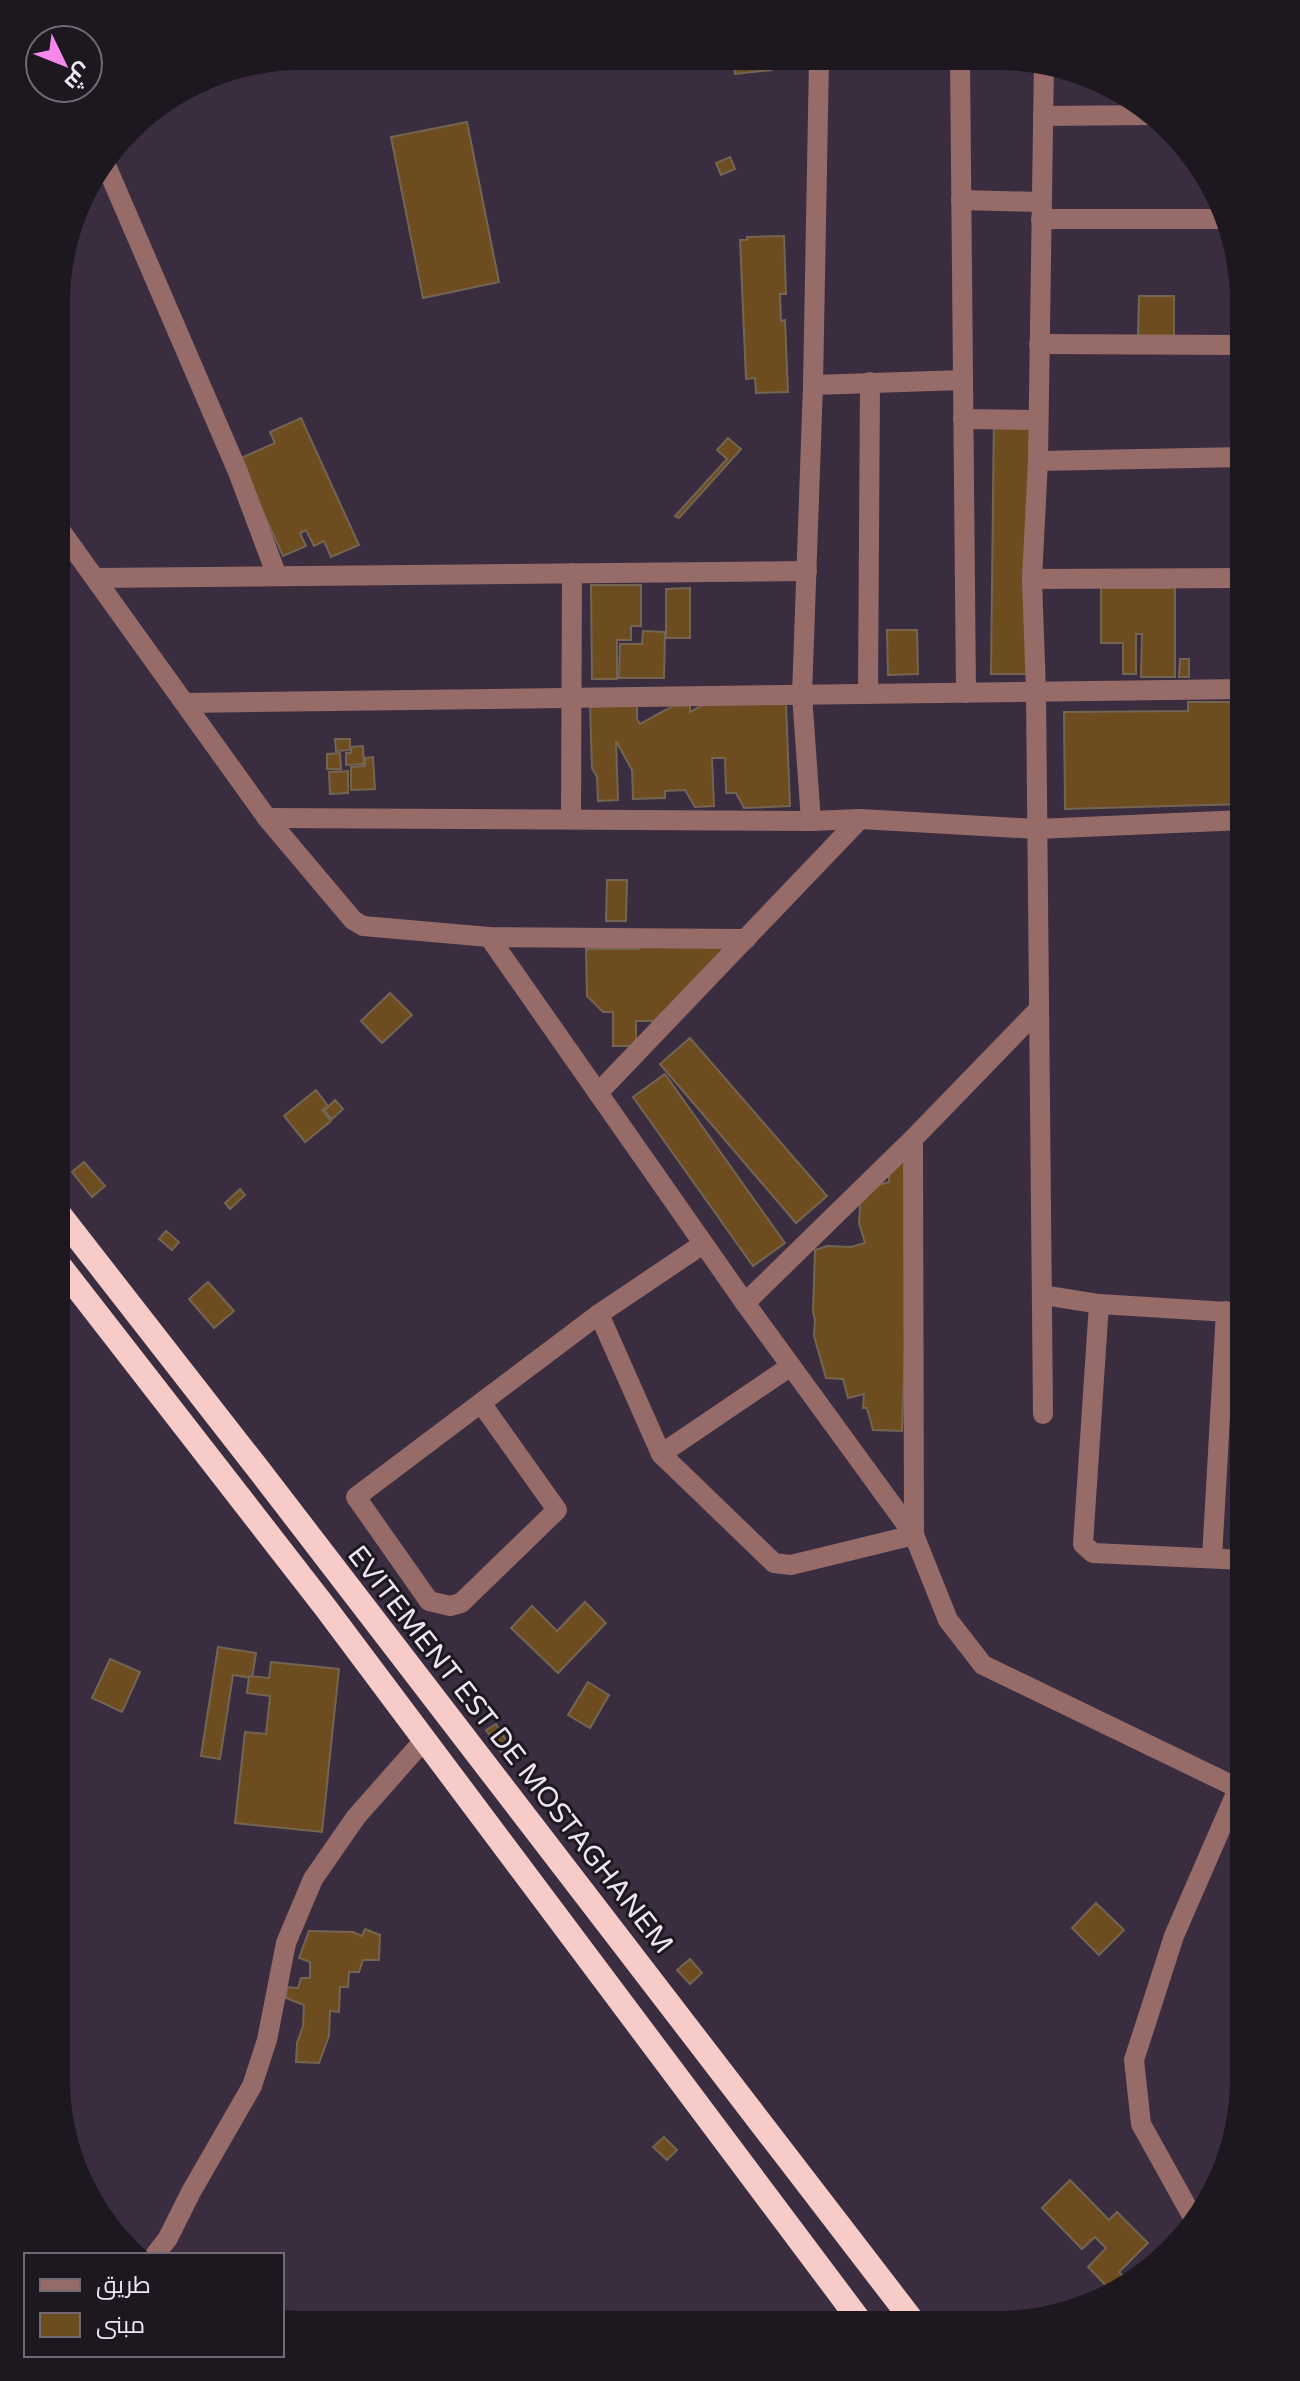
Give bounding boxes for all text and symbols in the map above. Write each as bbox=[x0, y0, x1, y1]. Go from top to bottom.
north arrow bbox=[24, 24, 104, 104]
text: ش bbox=[59, 58, 97, 96]
street label: EVITEMENT EST DE MOSTAGHANEM bbox=[340, 1539, 680, 1961]
legend bbox=[24, 2253, 284, 2357]
text: طريق bbox=[96, 2271, 151, 2300]
text: مبنى bbox=[96, 2311, 145, 2340]

